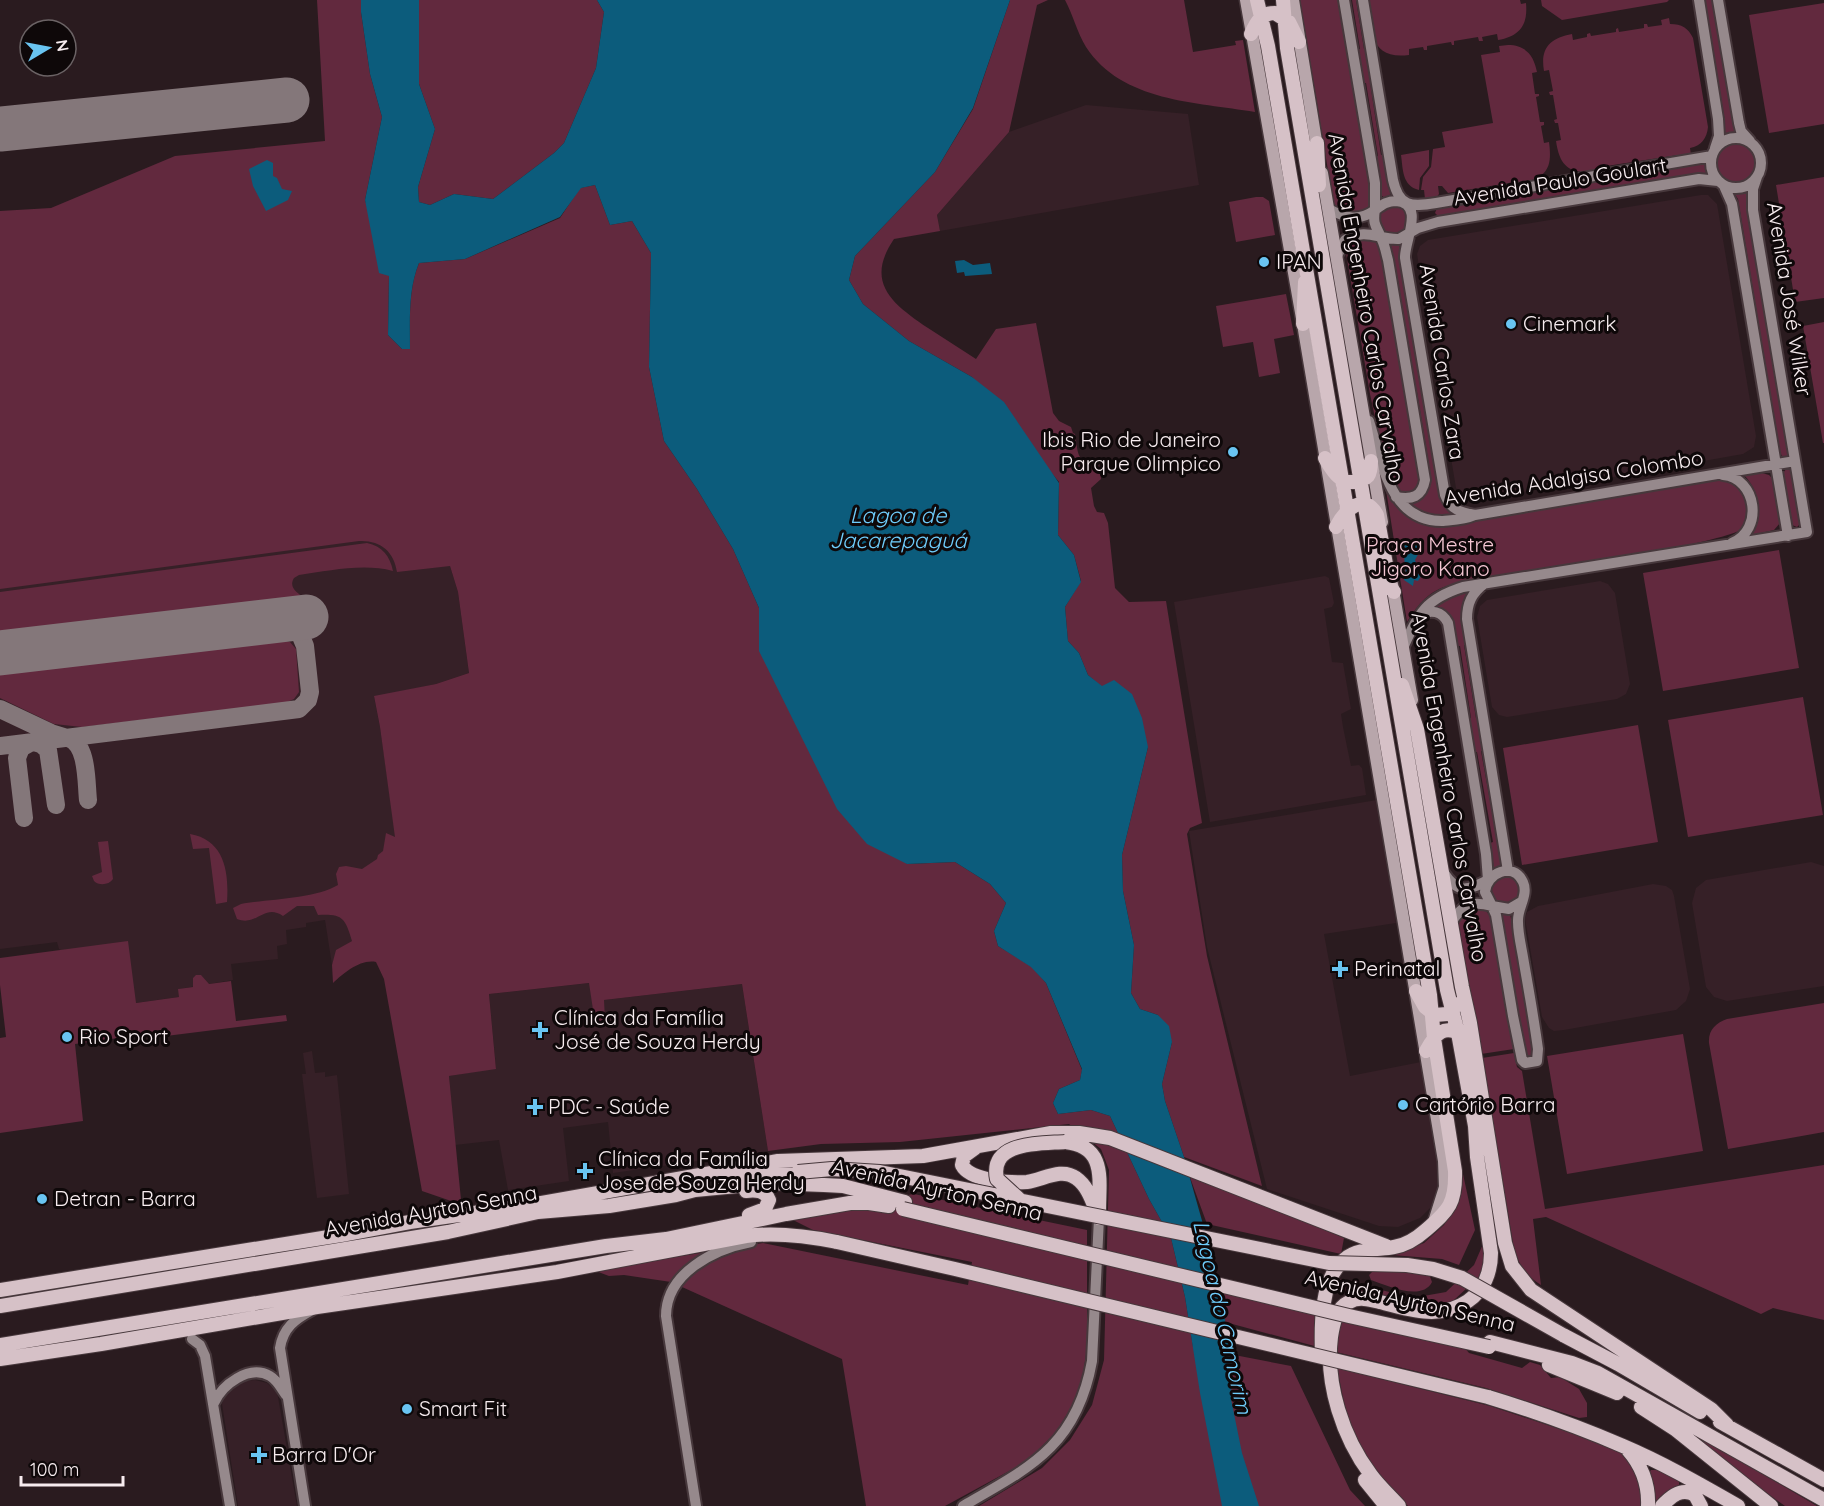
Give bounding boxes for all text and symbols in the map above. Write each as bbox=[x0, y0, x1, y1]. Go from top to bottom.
north arrow bbox=[18, 18, 78, 78]
text: N bbox=[52, 38, 74, 53]
street label: Avenida Engenheiro Carlos Carvalho bbox=[1323, 131, 1411, 485]
street label: Avenida Paulo Goulart bbox=[1451, 151, 1668, 211]
street label: Avenida José Wilker bbox=[1762, 200, 1818, 398]
place label: IPAN bbox=[1276, 248, 1322, 274]
marker: IPAN bbox=[1257, 255, 1271, 269]
street label: Avenida Carlos Zara bbox=[1415, 262, 1471, 462]
place label: Cinemark bbox=[1523, 310, 1616, 336]
marker: Cinemark bbox=[1504, 317, 1518, 331]
place label: Ibis Rio de Janeiro Parque Olimpico bbox=[1042, 426, 1221, 476]
street label: Avenida Adalgisa Colombo bbox=[1443, 444, 1705, 510]
marker: Ibis Rio de Janeiro Parque Olimpico bbox=[1226, 445, 1240, 459]
water label: Lagoa de Jacarepaguá bbox=[829, 501, 968, 554]
park label: Praça Mestre Jigoro Kano bbox=[1366, 531, 1494, 581]
street label: Avenida Engenheiro Carlos Carvalho bbox=[1406, 610, 1494, 964]
place label: Perinatal bbox=[1354, 955, 1440, 981]
marker: Perinatal bbox=[1331, 960, 1349, 978]
place label: Clínica da Família José de Souza Herdy bbox=[554, 1004, 761, 1054]
marker: Clínica da Família José de Souza Herdy bbox=[531, 1021, 549, 1039]
place label: Rio Sport bbox=[79, 1023, 168, 1049]
marker: Rio Sport bbox=[60, 1030, 74, 1044]
place label: Cartório Barra bbox=[1415, 1091, 1555, 1117]
place label: PDC - Saúde bbox=[548, 1093, 670, 1119]
marker: PDC - Saúde bbox=[526, 1098, 544, 1116]
marker: Cartório Barra bbox=[1396, 1098, 1410, 1112]
place label: Clínica da Família Jose de Souza Herdy bbox=[598, 1145, 805, 1195]
street label: Avenida Ayrton Senna bbox=[830, 1152, 1045, 1226]
marker: Clínica da Família Jose de Souza Herdy bbox=[576, 1162, 594, 1180]
street label: Avenida Ayrton Senna bbox=[323, 1179, 539, 1241]
place label: Detran - Barra bbox=[54, 1185, 196, 1211]
marker: Detran - Barra bbox=[35, 1192, 49, 1206]
water label: Lagoa do Camorim bbox=[1187, 1217, 1259, 1417]
street label: Avenida Ayrton Senna bbox=[1303, 1263, 1518, 1337]
place label: Smart Fit bbox=[419, 1395, 507, 1421]
marker: Smart Fit bbox=[400, 1402, 414, 1416]
place label: Barra D'Or bbox=[272, 1441, 376, 1467]
marker: Barra D'Or bbox=[250, 1446, 268, 1464]
scale bar bbox=[21, 1449, 123, 1487]
text: 100 m bbox=[30, 1458, 79, 1481]

